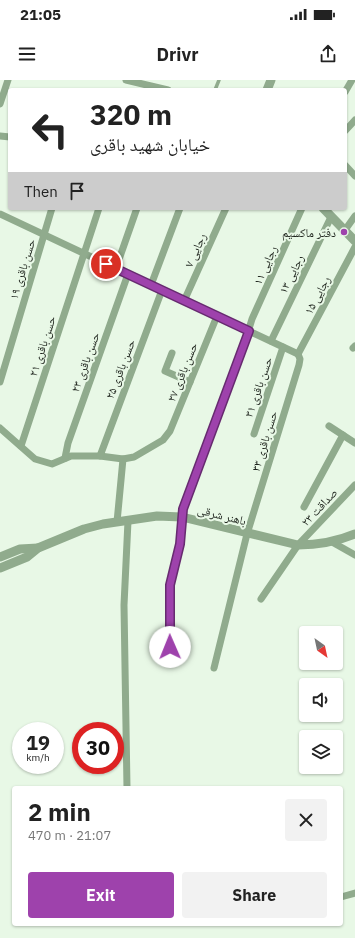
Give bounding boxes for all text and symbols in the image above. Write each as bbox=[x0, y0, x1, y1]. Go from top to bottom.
text: 21:05 bbox=[20, 5, 61, 24]
icon: menu bbox=[16, 43, 38, 65]
text: Drivr bbox=[157, 43, 198, 66]
icon: share bbox=[317, 43, 339, 65]
text: 320 m bbox=[90, 96, 172, 133]
icon: left bbox=[24, 104, 76, 156]
text: خیابان شهید باقری bbox=[90, 133, 210, 156]
icon: arrive bbox=[66, 180, 88, 202]
text: Then bbox=[24, 182, 58, 201]
place label: دفتر ماکسیم bbox=[282, 225, 336, 241]
marker: دفتر ماکسیم bbox=[339, 227, 349, 237]
street label: رجایی ۷ bbox=[181, 230, 209, 270]
street label: حسن باقری ۱۹ bbox=[6, 236, 39, 301]
street label: رجایی ۱۱ bbox=[250, 243, 281, 287]
pin bbox=[89, 247, 123, 281]
street label: رجایی ۱۳ bbox=[275, 252, 307, 296]
icon: arrive bbox=[95, 253, 117, 275]
street label: رجایی ۱۵ bbox=[301, 273, 334, 317]
street label: حسن باقری ۲۱ bbox=[25, 314, 59, 378]
street label: حسن باقری ۲۳ bbox=[67, 330, 103, 394]
street label: حسن باقری ۲۵ bbox=[102, 337, 139, 401]
street label: حسن باقری ۲۷ bbox=[163, 340, 201, 404]
street label: حسن باقری ۳۱ bbox=[241, 355, 276, 419]
street label: حسن باقری ۳۳ bbox=[248, 408, 281, 473]
street label: صداقت ۲۳ bbox=[298, 485, 340, 529]
street label: باهنر شرقی bbox=[196, 502, 248, 529]
position arrow bbox=[149, 626, 191, 668]
north arrow bbox=[299, 626, 343, 670]
map controls bbox=[299, 626, 343, 774]
button: sound bbox=[299, 678, 343, 722]
speed limit sign: 30 bbox=[72, 722, 124, 774]
text: 19 bbox=[26, 729, 50, 756]
button: layers bbox=[299, 730, 343, 774]
text: km/h bbox=[26, 751, 50, 764]
text: 2 min bbox=[28, 796, 91, 828]
button: close bbox=[285, 799, 327, 841]
text: 470 m · 21:07 bbox=[28, 827, 111, 844]
button: Exit bbox=[28, 872, 174, 918]
button: Share bbox=[182, 872, 327, 918]

